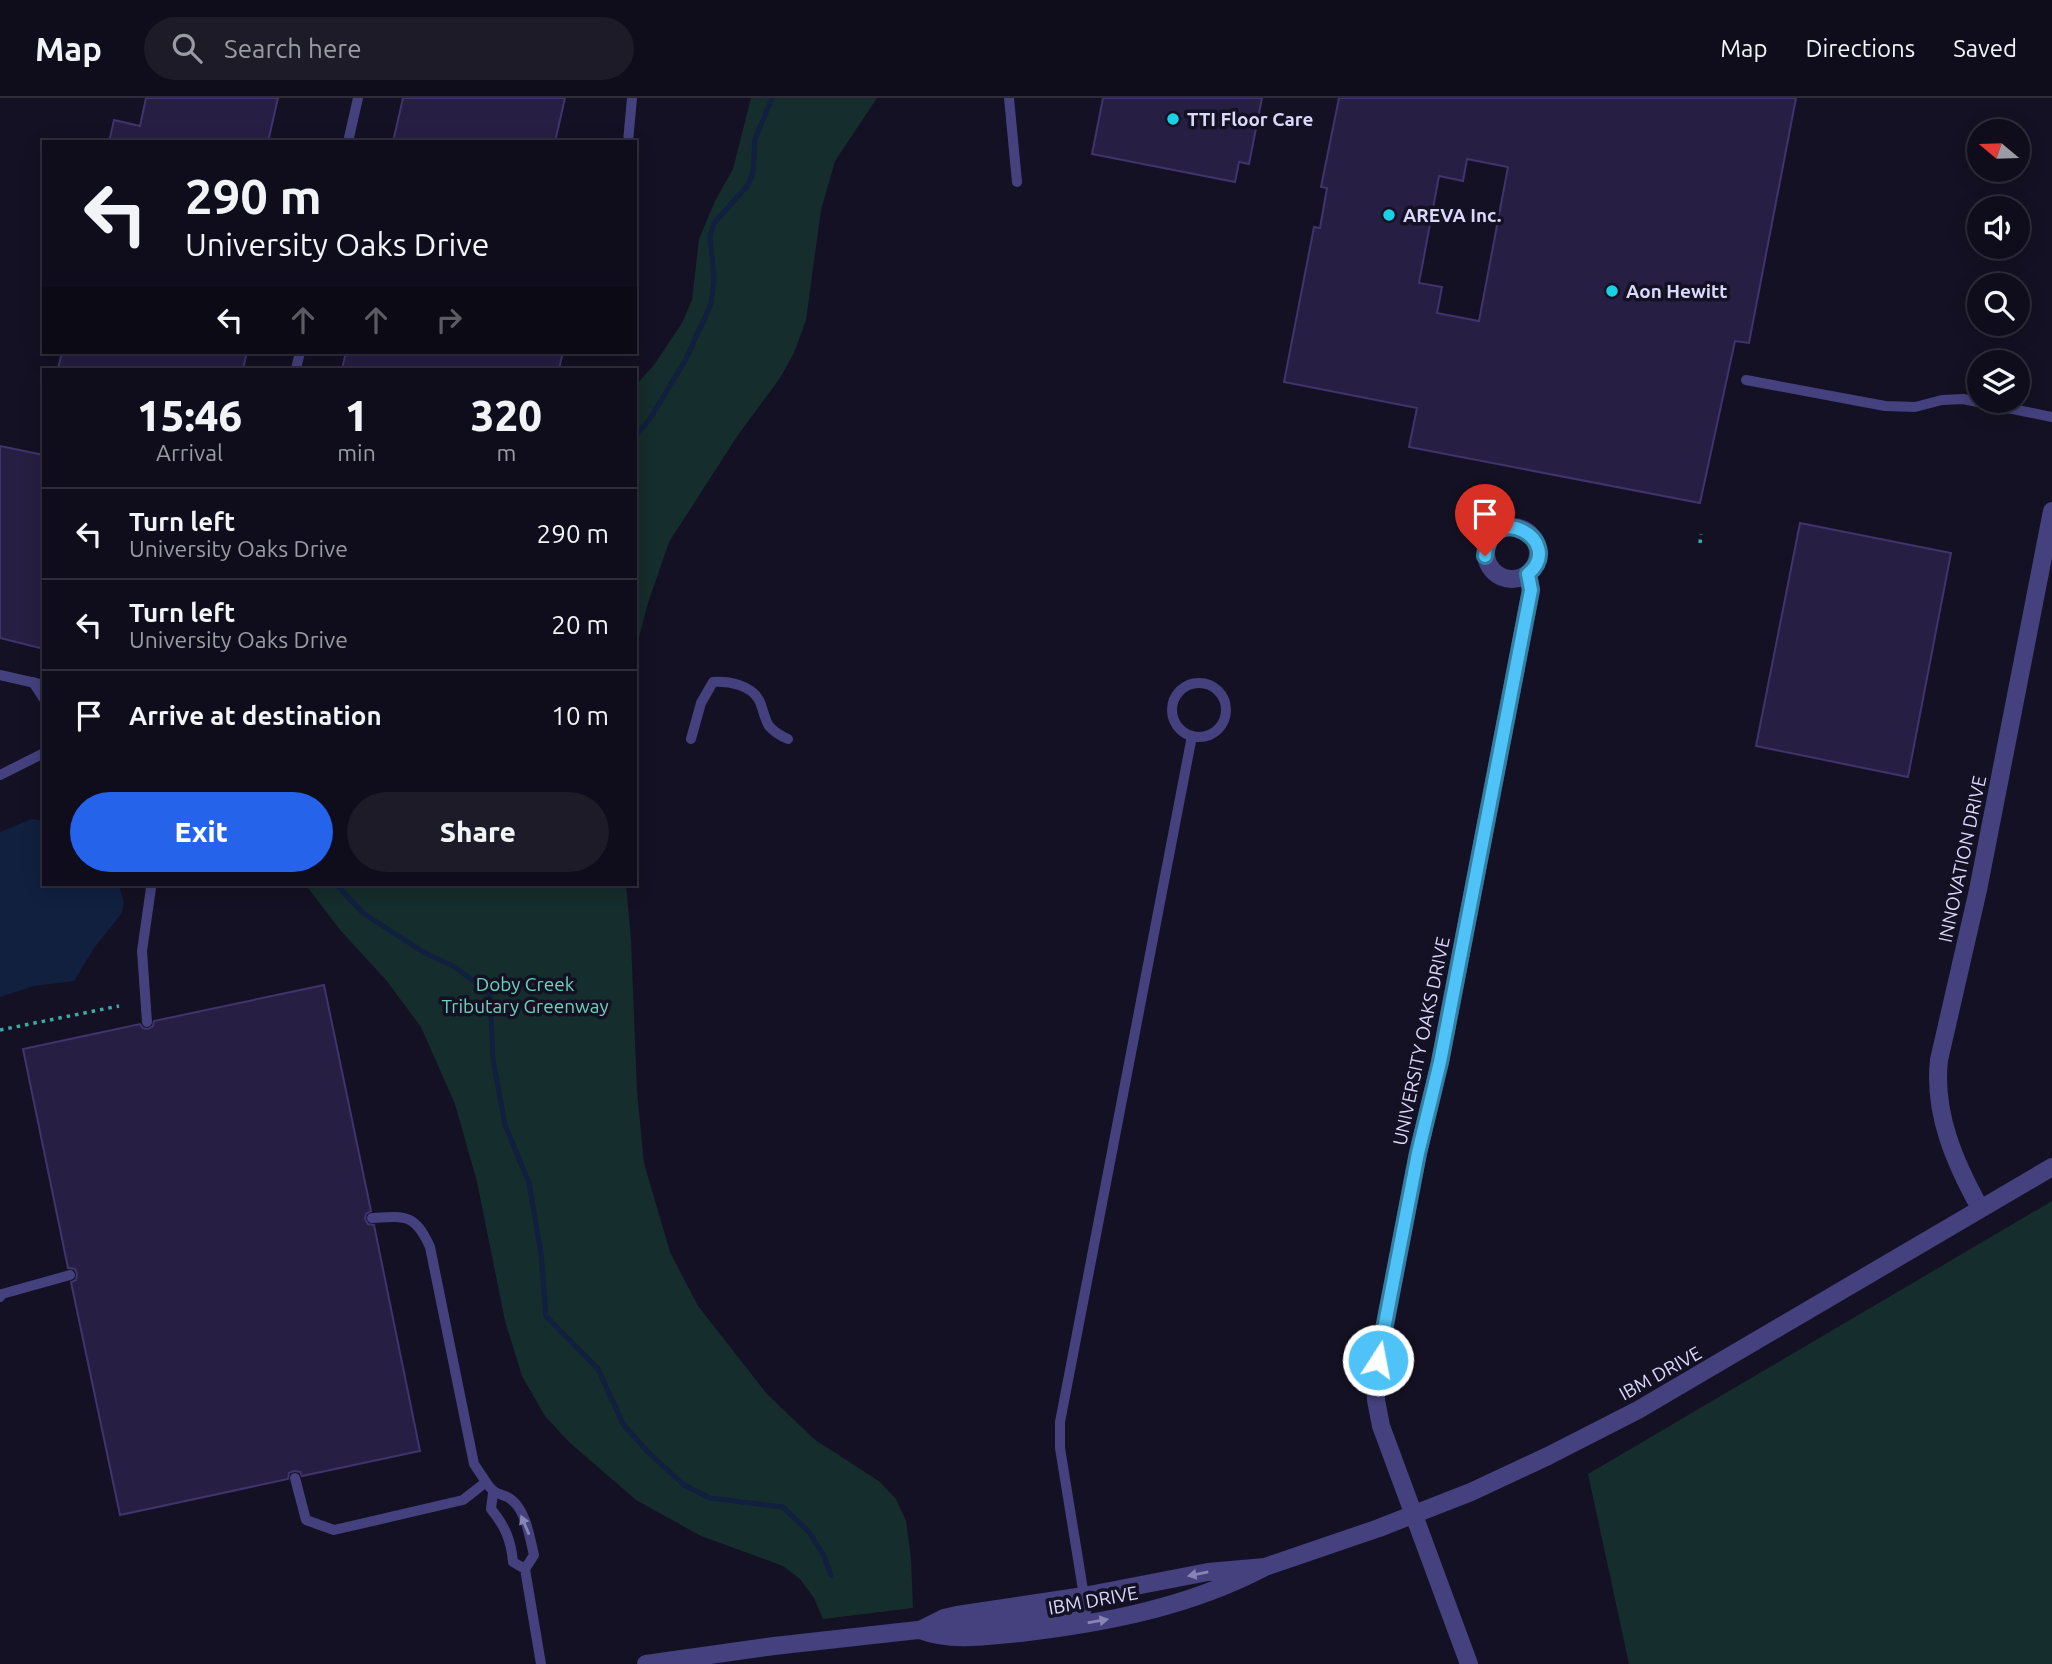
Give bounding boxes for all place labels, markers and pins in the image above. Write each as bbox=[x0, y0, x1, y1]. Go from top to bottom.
place label: TTI Floor Care bbox=[1187, 108, 1313, 130]
marker: TTI Floor Care bbox=[1165, 111, 1181, 127]
place label: AREVA Inc. bbox=[1403, 204, 1501, 226]
marker: AREVA Inc. bbox=[1381, 207, 1397, 223]
place label: Aon Hewitt bbox=[1626, 280, 1728, 302]
marker: Aon Hewitt bbox=[1604, 283, 1620, 299]
pin bbox=[1455, 484, 1515, 556]

